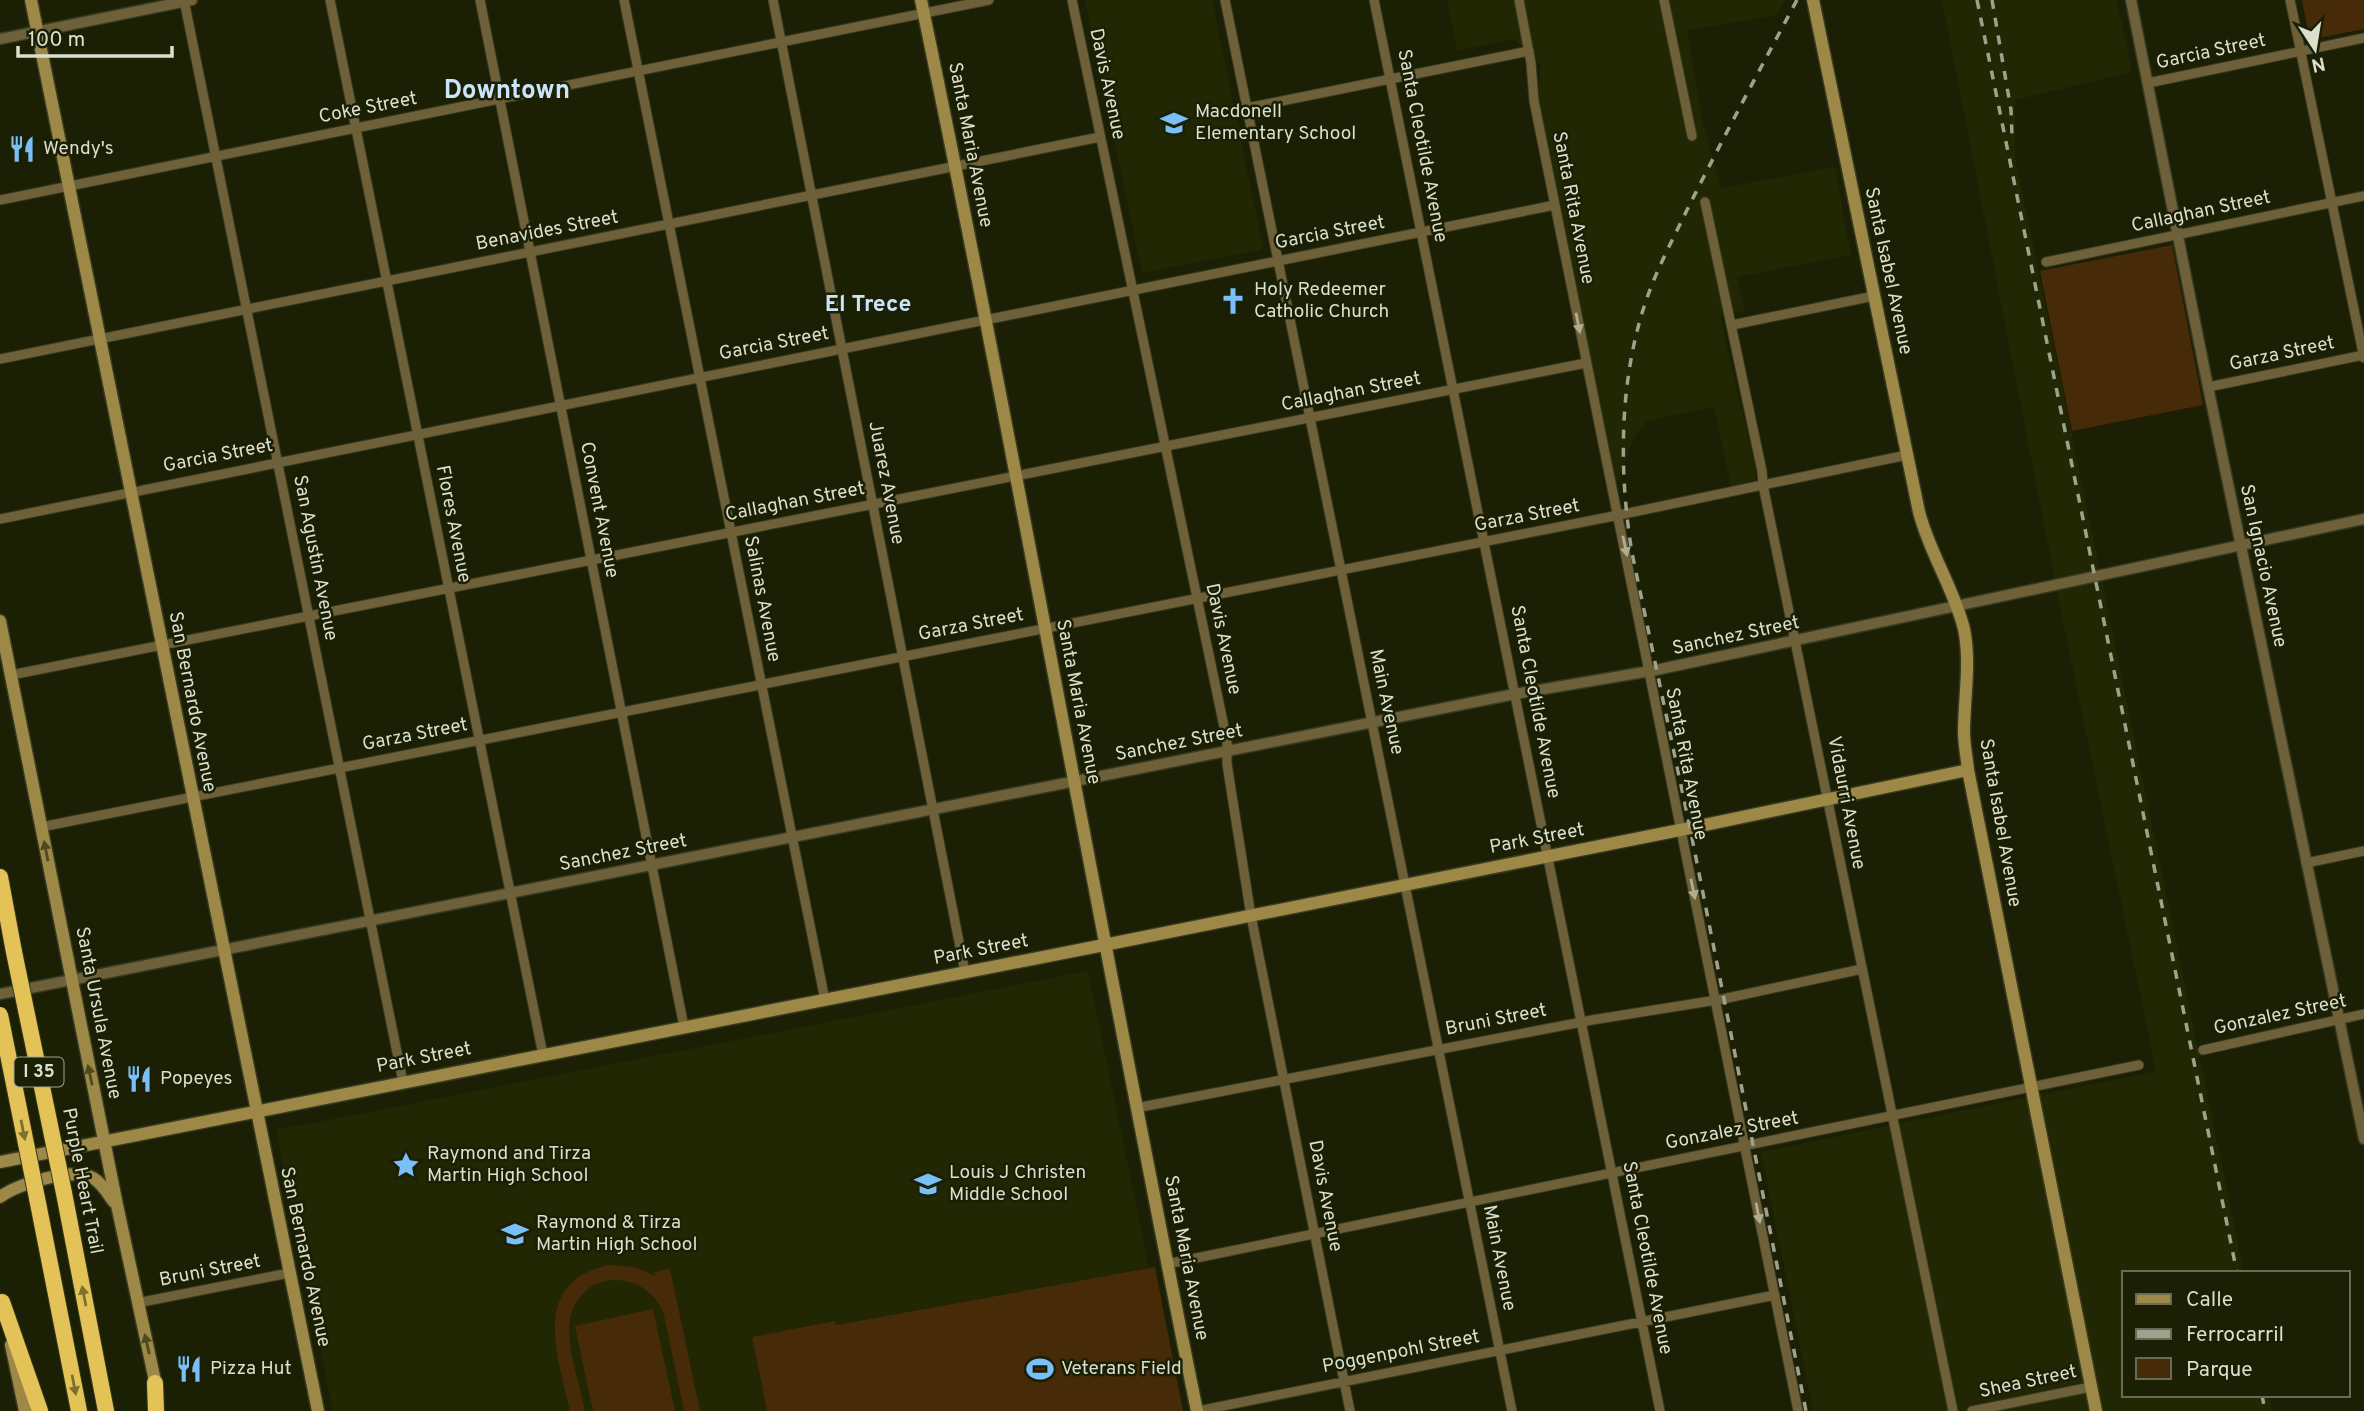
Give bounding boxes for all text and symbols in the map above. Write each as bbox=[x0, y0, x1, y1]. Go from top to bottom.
scale bar bbox=[18, 14, 172, 58]
north arrow bbox=[2280, 14, 2350, 84]
street label: Davis Avenue bbox=[1083, 26, 1131, 142]
text: 100 m bbox=[28, 27, 85, 54]
street label: Garcia Street bbox=[2154, 29, 2268, 75]
street label: Santa Cleotilde Avenue bbox=[1391, 47, 1453, 245]
text: N bbox=[2309, 51, 2327, 77]
street label: Santa Maria Avenue bbox=[942, 60, 998, 230]
district label: Downtown bbox=[444, 75, 570, 108]
street label: Coke Street bbox=[317, 87, 419, 129]
place label: Macdonell Elementary School bbox=[1195, 100, 1356, 146]
school or university icon: Macdonell Elementary School bbox=[1159, 108, 1189, 138]
street label: Santa Rita Avenue bbox=[1546, 130, 1600, 286]
restaurant icon: Wendy's bbox=[7, 134, 37, 164]
place label: Wendy's bbox=[43, 137, 114, 161]
street label: Santa Isabel Avenue bbox=[1859, 185, 1917, 357]
street label: Callaghan Street bbox=[2129, 186, 2273, 238]
street label: Benavides Street bbox=[474, 205, 620, 257]
street label: Garcia Street bbox=[1273, 211, 1387, 255]
place label: Holy Redeemer Catholic Church bbox=[1254, 278, 1389, 324]
church icon: Holy Redeemer Catholic Church bbox=[1218, 286, 1248, 316]
district label: El Trece bbox=[825, 291, 911, 320]
one-way arrow bbox=[1573, 312, 1584, 334]
street label: Garcia Street bbox=[717, 322, 831, 366]
street label: Garza Street bbox=[2227, 331, 2337, 377]
street label: Callaghan Street bbox=[1279, 367, 1423, 417]
street label: Juarez Avenue bbox=[862, 419, 910, 547]
street label: Garcia Street bbox=[161, 434, 275, 478]
street label: Convent Avenue bbox=[574, 440, 624, 580]
street label: Flores Avenue bbox=[430, 463, 476, 585]
street label: San Agustin Avenue bbox=[287, 473, 343, 643]
street label: Callaghan Street bbox=[723, 477, 867, 527]
street label: San Ignacio Avenue bbox=[2234, 482, 2292, 650]
street label: Garza Street bbox=[1472, 494, 1582, 538]
street label: Salinas Avenue bbox=[738, 534, 786, 664]
one-way arrow bbox=[1619, 535, 1630, 557]
street label: Davis Avenue bbox=[1199, 581, 1247, 697]
street label: Garza Street bbox=[916, 603, 1026, 647]
street label: Santa Cleotilde Avenue bbox=[1504, 603, 1566, 801]
street label: San Bernardo Avenue bbox=[163, 610, 221, 794]
street label: Sanchez Street bbox=[1670, 611, 1802, 661]
street label: Santa Maria Avenue bbox=[1050, 617, 1106, 787]
street label: Main Avenue bbox=[1363, 647, 1409, 757]
street label: Santa Rita Avenue bbox=[1659, 686, 1713, 842]
street label: Garza Street bbox=[360, 713, 470, 757]
street label: Sanchez Street bbox=[1113, 719, 1245, 767]
street label: Vidaurri Avenue bbox=[1821, 734, 1871, 872]
street label: Santa Isabel Avenue bbox=[1973, 737, 2027, 909]
street label: Park Street bbox=[1488, 818, 1586, 860]
street label: Sanchez Street bbox=[557, 829, 689, 877]
one-way arrow bbox=[40, 840, 51, 862]
one-way arrow bbox=[1688, 878, 1699, 900]
street label: Santa Ursula Avenue bbox=[69, 925, 127, 1101]
street label: Park Street bbox=[932, 929, 1030, 971]
street label: Gonzalez Street bbox=[2211, 989, 2349, 1041]
street label: Bruni Street bbox=[1443, 998, 1549, 1042]
street label: Park Street bbox=[375, 1037, 473, 1079]
road number: I 35 bbox=[14, 1058, 64, 1086]
one-way arrow bbox=[85, 1064, 96, 1086]
restaurant icon: Popeyes bbox=[124, 1064, 154, 1094]
place label: Popeyes bbox=[160, 1067, 232, 1091]
street label: Purple Heart Trail bbox=[56, 1106, 108, 1256]
street label: Gonzalez Street bbox=[1663, 1106, 1801, 1156]
one-way arrow bbox=[18, 1119, 29, 1141]
street label: Davis Avenue bbox=[1302, 1138, 1348, 1254]
place label: Raymond and Tirza Martin High School bbox=[427, 1142, 591, 1188]
place icon: Raymond and Tirza Martin High School bbox=[391, 1150, 421, 1180]
street label: Santa Cleotilde Avenue bbox=[1616, 1159, 1678, 1357]
place label: Louis J Christen Middle School bbox=[949, 1161, 1086, 1207]
street label: San Bernardo Avenue bbox=[274, 1165, 336, 1349]
school or university icon: Louis J Christen Middle School bbox=[913, 1169, 943, 1199]
street label: Santa Maria Avenue bbox=[1158, 1173, 1214, 1343]
one-way arrow bbox=[1753, 1202, 1764, 1224]
street label: Main Avenue bbox=[1477, 1203, 1521, 1313]
place label: Raymond & Tirza Martin High School bbox=[536, 1211, 697, 1257]
school or university icon: Raymond & Tirza Martin High School bbox=[500, 1219, 530, 1249]
street label: Bruni Street bbox=[157, 1249, 263, 1293]
legend bbox=[2122, 1271, 2350, 1397]
one-way arrow bbox=[78, 1285, 89, 1307]
text: Calle bbox=[2186, 1287, 2233, 1314]
text: Ferrocarril bbox=[2186, 1322, 2284, 1349]
street label: Poggenpohl Street bbox=[1320, 1325, 1482, 1379]
one-way arrow bbox=[141, 1333, 152, 1355]
restaurant icon: Pizza Hut bbox=[174, 1354, 204, 1384]
sports icon: Veterans Field bbox=[1025, 1354, 1055, 1384]
place label: Pizza Hut bbox=[210, 1357, 292, 1381]
place label: Veterans Field bbox=[1061, 1357, 1182, 1381]
text: Parque bbox=[2186, 1357, 2253, 1384]
street label: Shea Street bbox=[1977, 1360, 2079, 1404]
one-way arrow bbox=[69, 1374, 80, 1396]

